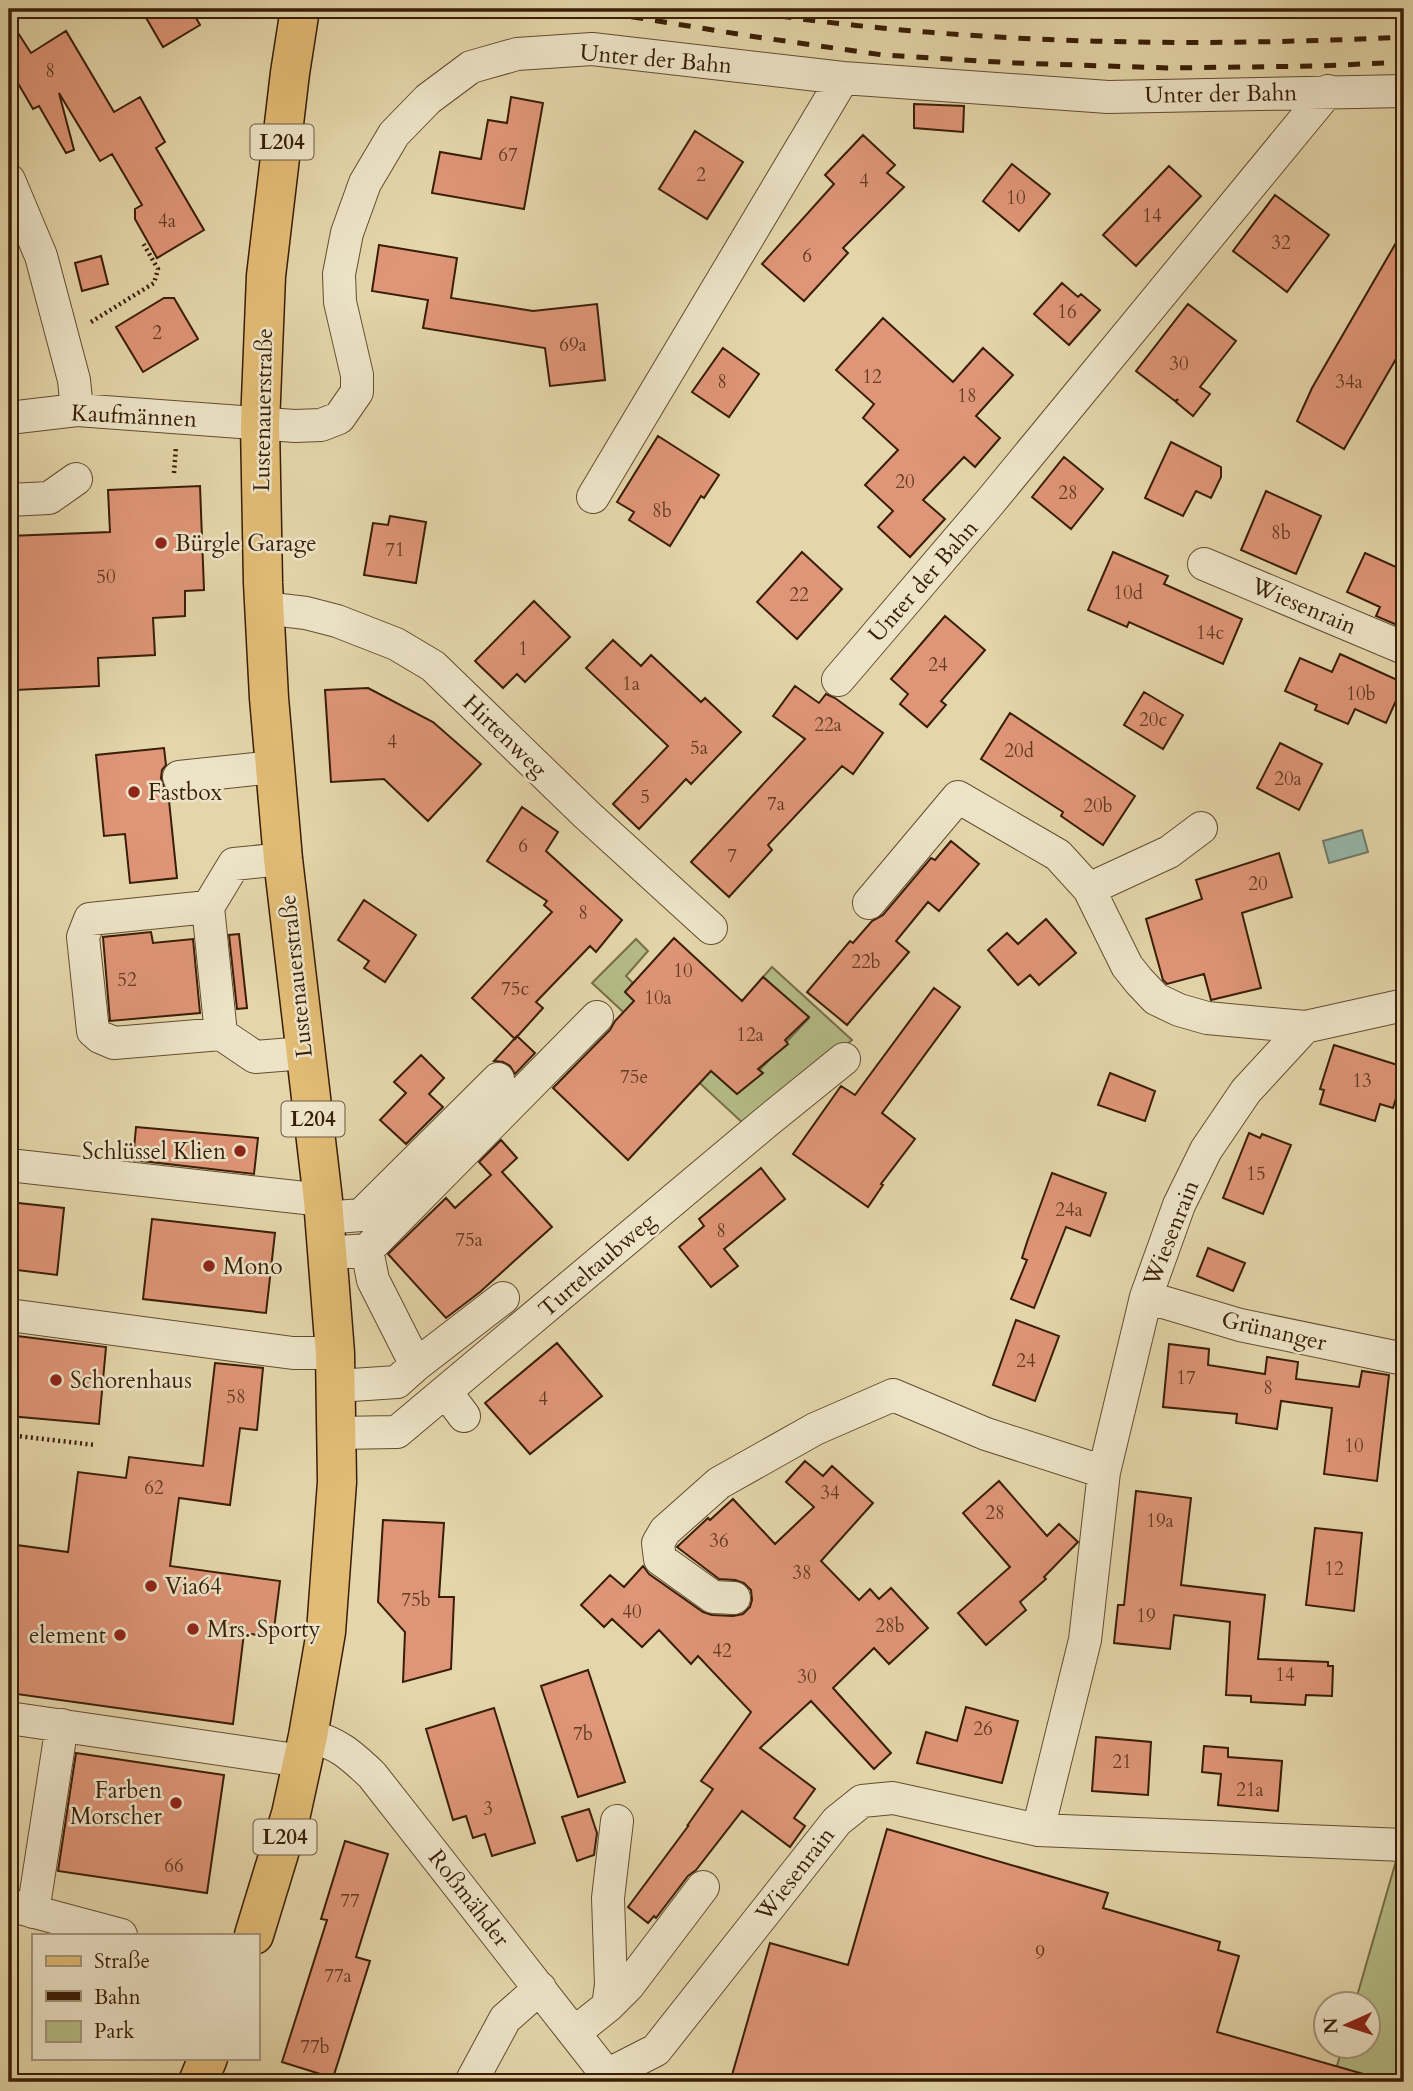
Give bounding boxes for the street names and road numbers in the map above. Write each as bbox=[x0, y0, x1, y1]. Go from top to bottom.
street label: Unter der Bahn bbox=[579, 37, 733, 81]
street label: Unter der Bahn bbox=[1144, 77, 1298, 111]
road number: L204 bbox=[250, 124, 314, 160]
street label: Lustenauerstraße bbox=[246, 328, 280, 492]
street label: Kaufmännen bbox=[70, 397, 198, 435]
street label: Unter der Bahn bbox=[861, 513, 985, 649]
street label: Wiesenrain bbox=[1246, 570, 1361, 642]
street label: Hirtenweg bbox=[456, 688, 554, 784]
street label: Lustenauerstraße bbox=[272, 893, 320, 1059]
road number: L204 bbox=[282, 1102, 344, 1136]
street label: Wiesenrain bbox=[1135, 1176, 1206, 1291]
street label: Turteltaubweg bbox=[532, 1206, 662, 1324]
street label: Grünanger bbox=[1218, 1304, 1330, 1358]
road number: L204 bbox=[254, 1820, 316, 1854]
street label: Wiesenrain bbox=[748, 1821, 842, 1928]
street label: Roßmähder bbox=[421, 1843, 517, 1953]

